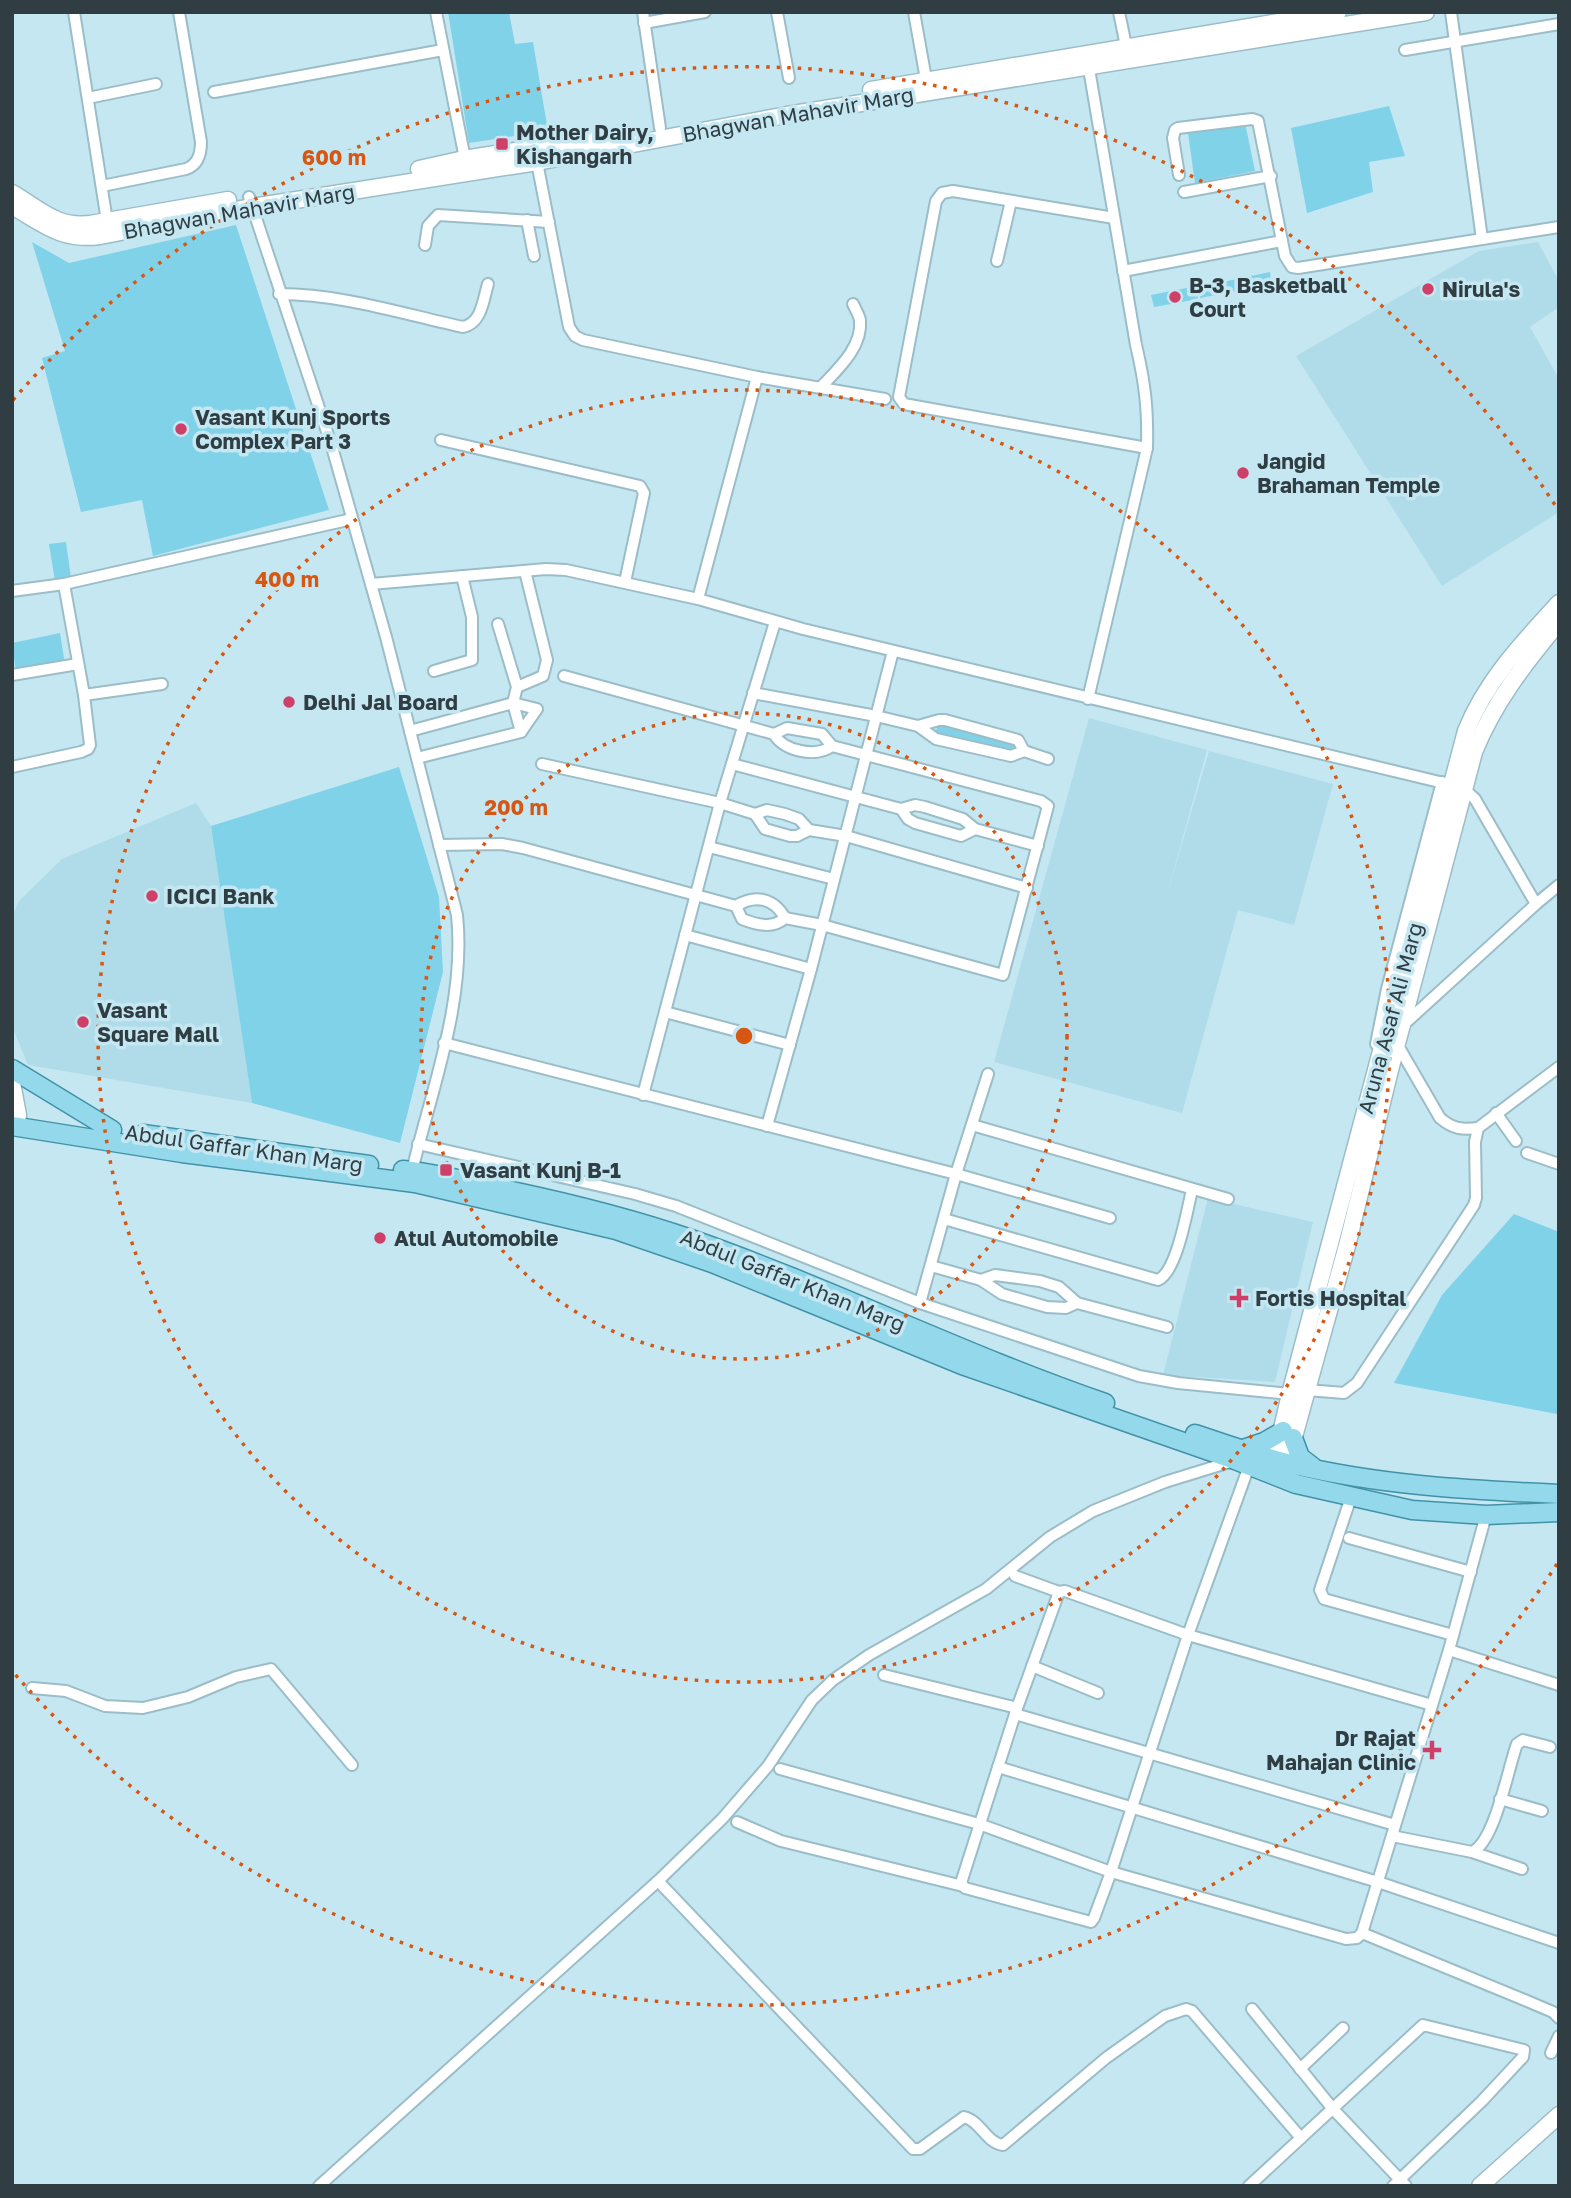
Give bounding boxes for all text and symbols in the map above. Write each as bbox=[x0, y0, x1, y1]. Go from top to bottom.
street label: Bhagwan Mahavir Marg bbox=[680, 81, 916, 147]
place label: Mother Dairy, Kishangarh bbox=[516, 119, 654, 169]
marker: Mother Dairy, Kishangarh bbox=[494, 136, 510, 152]
text: 600 m bbox=[302, 144, 366, 170]
street label: Bhagwan Mahavir Marg bbox=[121, 178, 357, 244]
place label: B-3, Basketball Court bbox=[1189, 272, 1347, 322]
place label: Nirula's bbox=[1442, 276, 1520, 302]
marker: Nirula's bbox=[1420, 281, 1436, 297]
marker: B-3, Basketball Court bbox=[1167, 289, 1183, 305]
place label: Vasant Kunj Sports Complex Part 3 bbox=[195, 404, 391, 454]
marker: Vasant Kunj Sports Complex Part 3 bbox=[173, 421, 189, 437]
place label: Jangid Brahaman Temple bbox=[1257, 448, 1440, 498]
marker: Jangid Brahaman Temple bbox=[1235, 465, 1251, 481]
text: 400 m bbox=[255, 566, 319, 592]
place label: Delhi Jal Board bbox=[303, 689, 458, 715]
marker: Delhi Jal Board bbox=[281, 694, 297, 710]
text: 200 m bbox=[484, 794, 548, 820]
place label: ICICI Bank bbox=[166, 883, 274, 909]
marker: ICICI Bank bbox=[144, 888, 160, 904]
street label: Aruna Asaf Ali Marg bbox=[1352, 920, 1428, 1116]
place label: Vasant Square Mall bbox=[97, 997, 219, 1047]
marker: Vasant Square Mall bbox=[75, 1014, 91, 1030]
centre of rings bbox=[732, 1024, 756, 1048]
street label: Abdul Gaffar Khan Marg bbox=[123, 1118, 365, 1178]
place label: Vasant Kunj B-1 bbox=[460, 1157, 621, 1183]
marker: Vasant Kunj B-1 bbox=[438, 1162, 454, 1178]
street label: Abdul Gaffar Khan Marg bbox=[677, 1223, 909, 1337]
place label: Atul Automobile bbox=[394, 1225, 559, 1251]
marker: Atul Automobile bbox=[372, 1230, 388, 1246]
place label: Fortis Hospital bbox=[1255, 1285, 1406, 1311]
marker: Fortis Hospital bbox=[1229, 1288, 1249, 1308]
place label: Dr Rajat Mahajan Clinic bbox=[1266, 1725, 1416, 1775]
marker: Dr Rajat Mahajan Clinic bbox=[1422, 1740, 1442, 1760]

